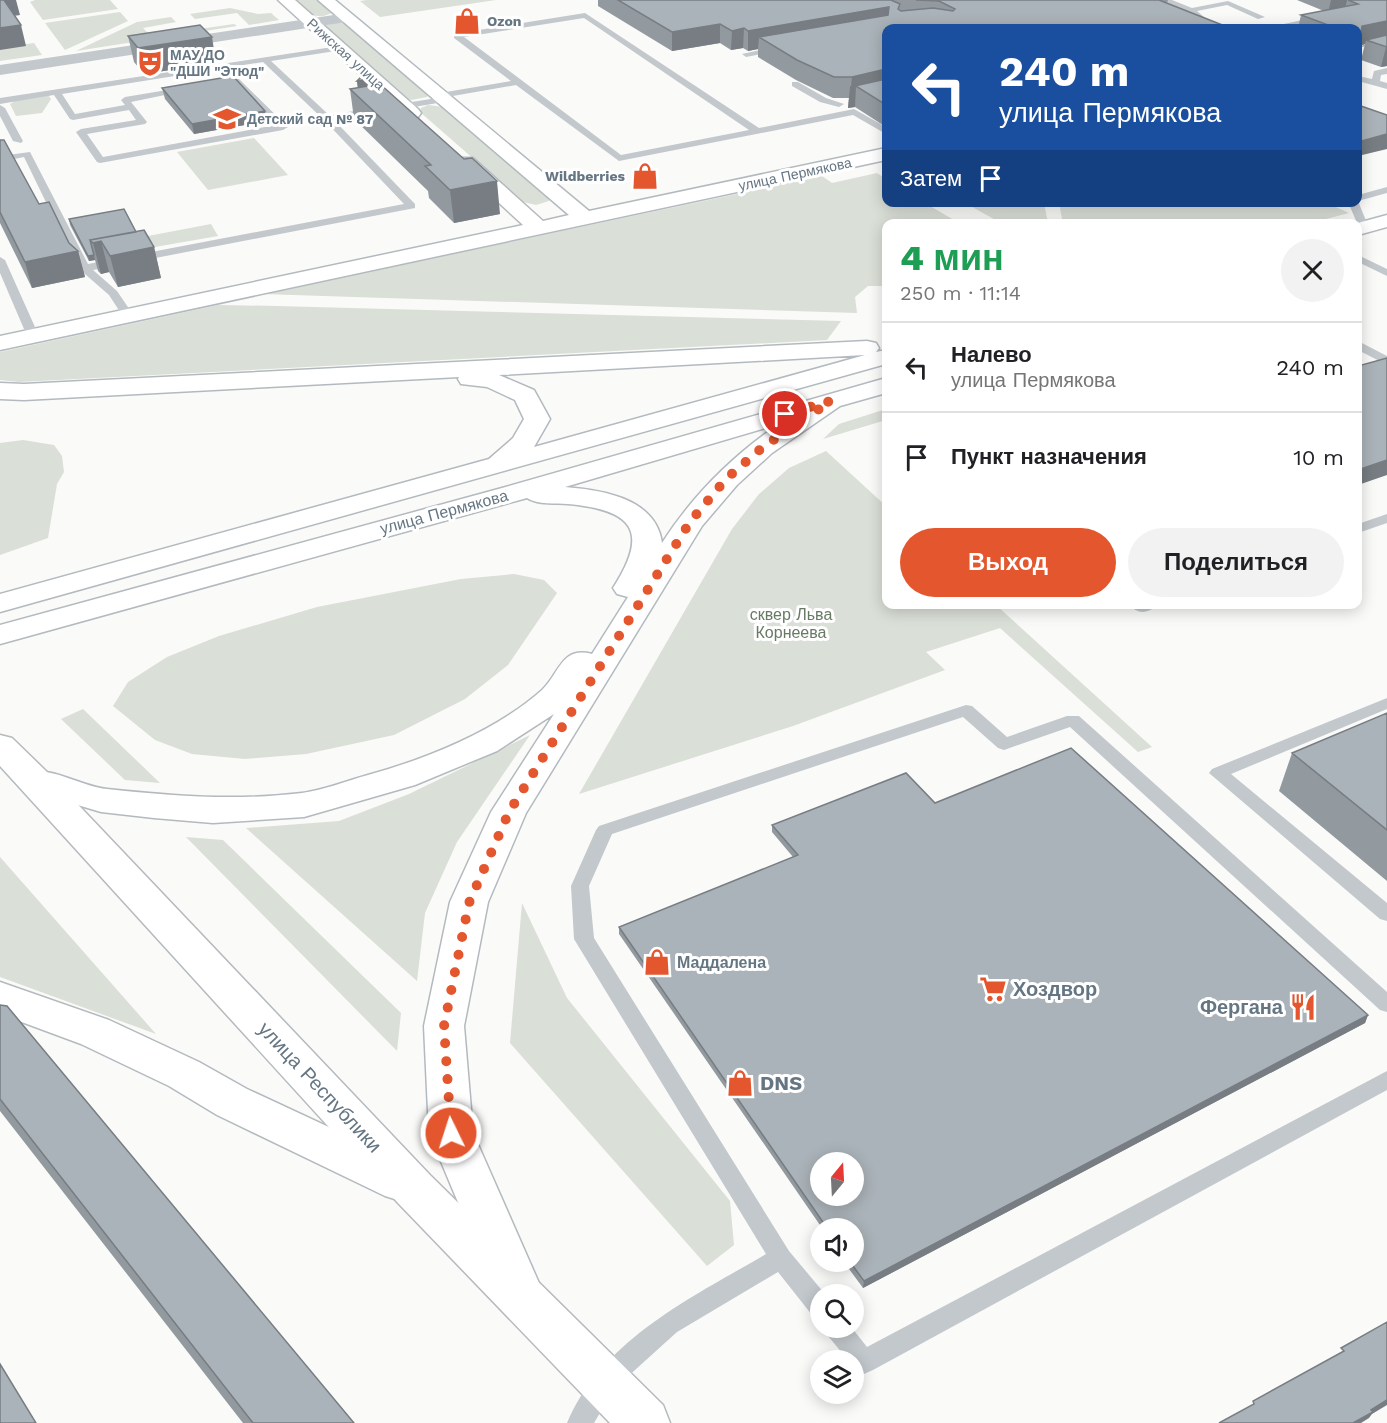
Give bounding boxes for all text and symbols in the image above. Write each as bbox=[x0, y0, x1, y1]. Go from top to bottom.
shop icon: Ozon bbox=[452, 6, 482, 36]
place label: Ozon bbox=[487, 13, 522, 29]
street label: Рижская улица bbox=[304, 15, 388, 93]
place label: МАУ ДО "ДШИ "Этюд" bbox=[170, 47, 264, 79]
text: 240 m bbox=[999, 47, 1129, 96]
theatre icon: МАУ ДО "ДШИ "Этюд" bbox=[135, 48, 165, 78]
icon: left bbox=[900, 48, 978, 126]
text: улица Пермякова bbox=[999, 97, 1221, 129]
school or university icon: Детский сад № 87 bbox=[212, 104, 242, 134]
place label: Детский сад № 87 bbox=[247, 111, 374, 127]
street label: улица Пермякова bbox=[737, 154, 853, 194]
shop icon: Wildberries bbox=[630, 161, 660, 191]
icon: arrive bbox=[974, 162, 1007, 195]
text: Затем bbox=[900, 166, 962, 191]
place label: Wildberries bbox=[545, 168, 626, 184]
text: 4 мин bbox=[900, 237, 1004, 279]
button: close bbox=[1281, 239, 1344, 302]
text: 250 m · 11:14 bbox=[900, 281, 1021, 305]
text: Налево bbox=[951, 342, 1032, 367]
icon: left bbox=[900, 351, 933, 384]
text: 240 m bbox=[1276, 355, 1344, 380]
text: улица Пермякова bbox=[951, 368, 1116, 392]
pin bbox=[759, 388, 810, 439]
icon: arrive bbox=[768, 397, 801, 430]
icon: arrive bbox=[900, 441, 933, 474]
text: Пункт назначения bbox=[951, 444, 1147, 469]
text: 10 m bbox=[1293, 445, 1344, 470]
street label: улица Пермякова bbox=[378, 486, 510, 538]
button: Выход bbox=[900, 528, 1116, 597]
button: Поделиться bbox=[1128, 528, 1344, 597]
park label: сквер Льва Корнеева bbox=[750, 605, 832, 642]
shop icon: Маддалена bbox=[642, 947, 672, 977]
place label: Маддалена bbox=[677, 953, 766, 972]
supermarket icon: Хоздвор bbox=[978, 974, 1008, 1004]
place label: Хоздвор bbox=[1013, 977, 1097, 1001]
restaurant icon: Фергана bbox=[1288, 992, 1318, 1022]
place label: Фергана bbox=[1200, 995, 1284, 1019]
street label: улица Республики bbox=[253, 1017, 387, 1157]
shop icon: DNS bbox=[725, 1068, 755, 1098]
place label: DNS bbox=[760, 1071, 802, 1095]
position arrow bbox=[419, 1101, 483, 1165]
north arrow bbox=[810, 1152, 864, 1206]
map controls bbox=[810, 1152, 864, 1404]
button: sound bbox=[810, 1218, 864, 1272]
button: search bbox=[810, 1284, 864, 1338]
button: layers bbox=[810, 1350, 864, 1404]

